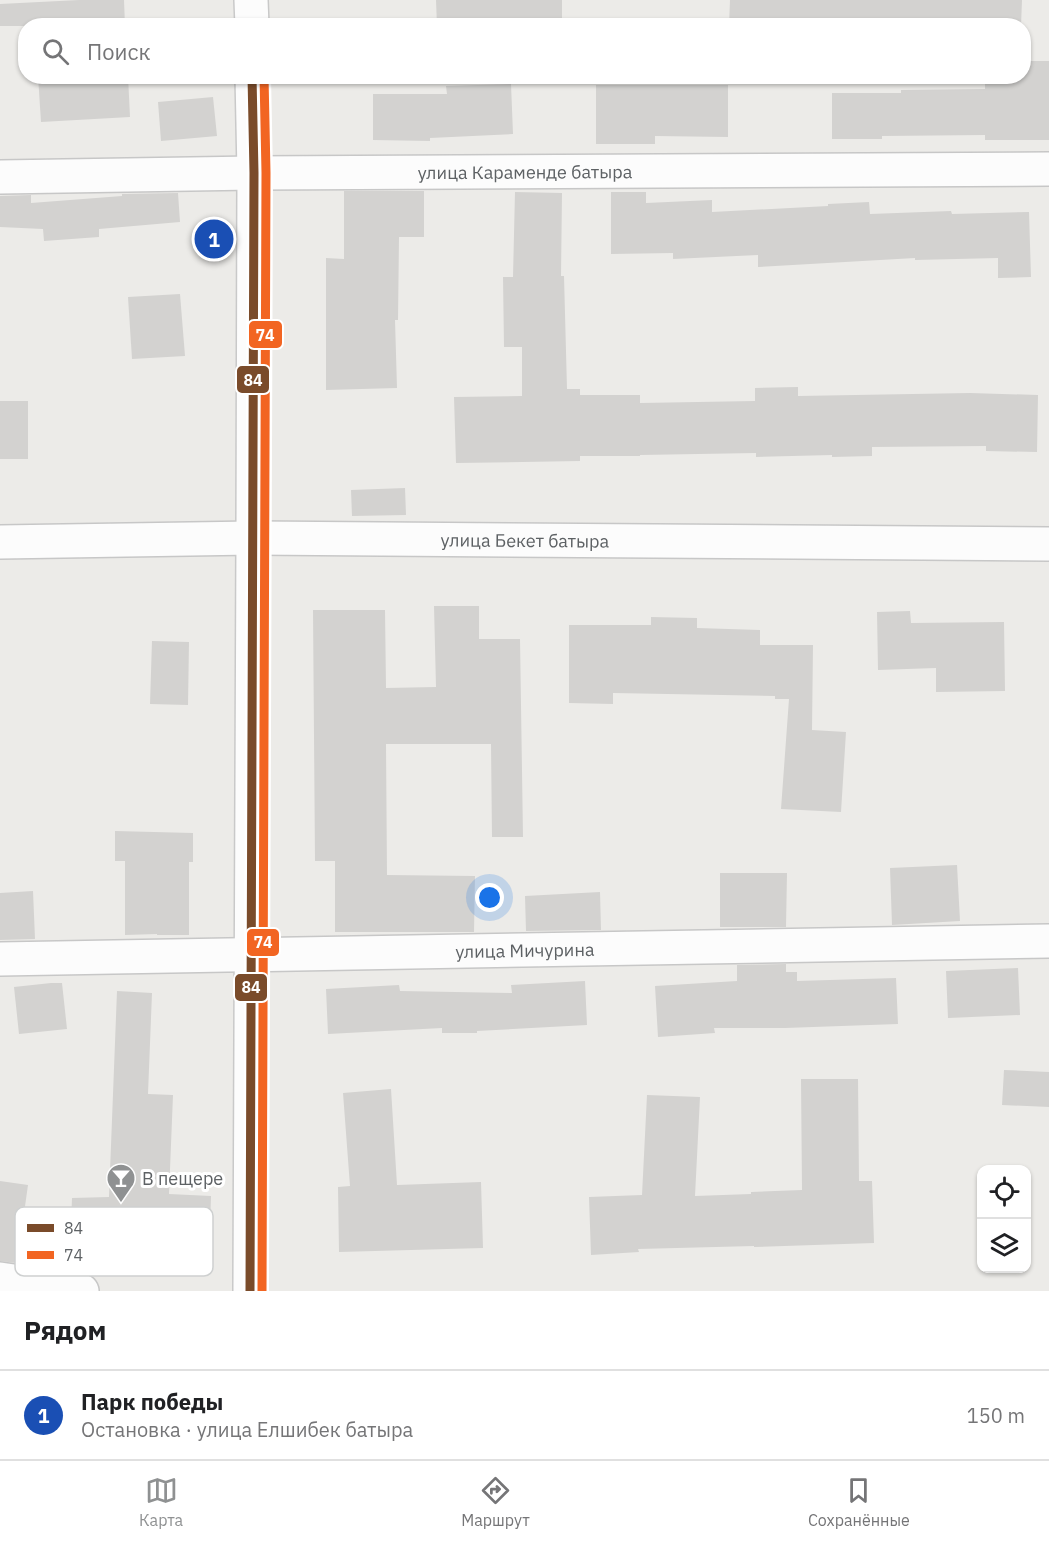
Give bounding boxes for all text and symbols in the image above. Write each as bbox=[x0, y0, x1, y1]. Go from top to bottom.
search box bbox=[18, 18, 1031, 84]
icon: search bbox=[39, 35, 72, 68]
text: Поиск bbox=[87, 37, 151, 66]
street label: улица Караменде батыра bbox=[418, 160, 633, 184]
pin: 1 bbox=[194, 216, 234, 262]
line badge: 74 bbox=[248, 320, 283, 349]
text: 74 bbox=[255, 325, 275, 345]
line badge: 84 bbox=[236, 365, 270, 394]
text: 84 bbox=[243, 370, 263, 390]
street label: улица Бекет батыра bbox=[441, 528, 610, 552]
your location bbox=[475, 883, 504, 912]
line badge: 74 bbox=[246, 928, 280, 957]
text: 74 bbox=[253, 932, 273, 952]
street label: улица Мичурина bbox=[455, 937, 595, 963]
line badge: 84 bbox=[234, 973, 268, 1002]
text: 84 bbox=[241, 977, 261, 997]
bar icon: В пещере bbox=[105, 1162, 137, 1204]
map controls bbox=[977, 1165, 1031, 1273]
button: locate bbox=[977, 1165, 1031, 1219]
place label: В пещере bbox=[142, 1167, 223, 1190]
legend bbox=[15, 1207, 213, 1276]
text: 84 bbox=[64, 1218, 83, 1238]
button: layers bbox=[977, 1219, 1031, 1273]
text: 74 bbox=[64, 1245, 83, 1265]
text: Рядом bbox=[24, 1313, 106, 1347]
text: Парк победы bbox=[81, 1387, 223, 1416]
text: 1 bbox=[38, 1402, 50, 1429]
text: 150 m bbox=[967, 1402, 1025, 1429]
text: Остановка · улица Елшибек батыра bbox=[81, 1416, 413, 1443]
tab: Карта bbox=[139, 1474, 183, 1530]
tab: Маршрут bbox=[461, 1474, 530, 1530]
tab: Сохранённые bbox=[808, 1474, 910, 1530]

